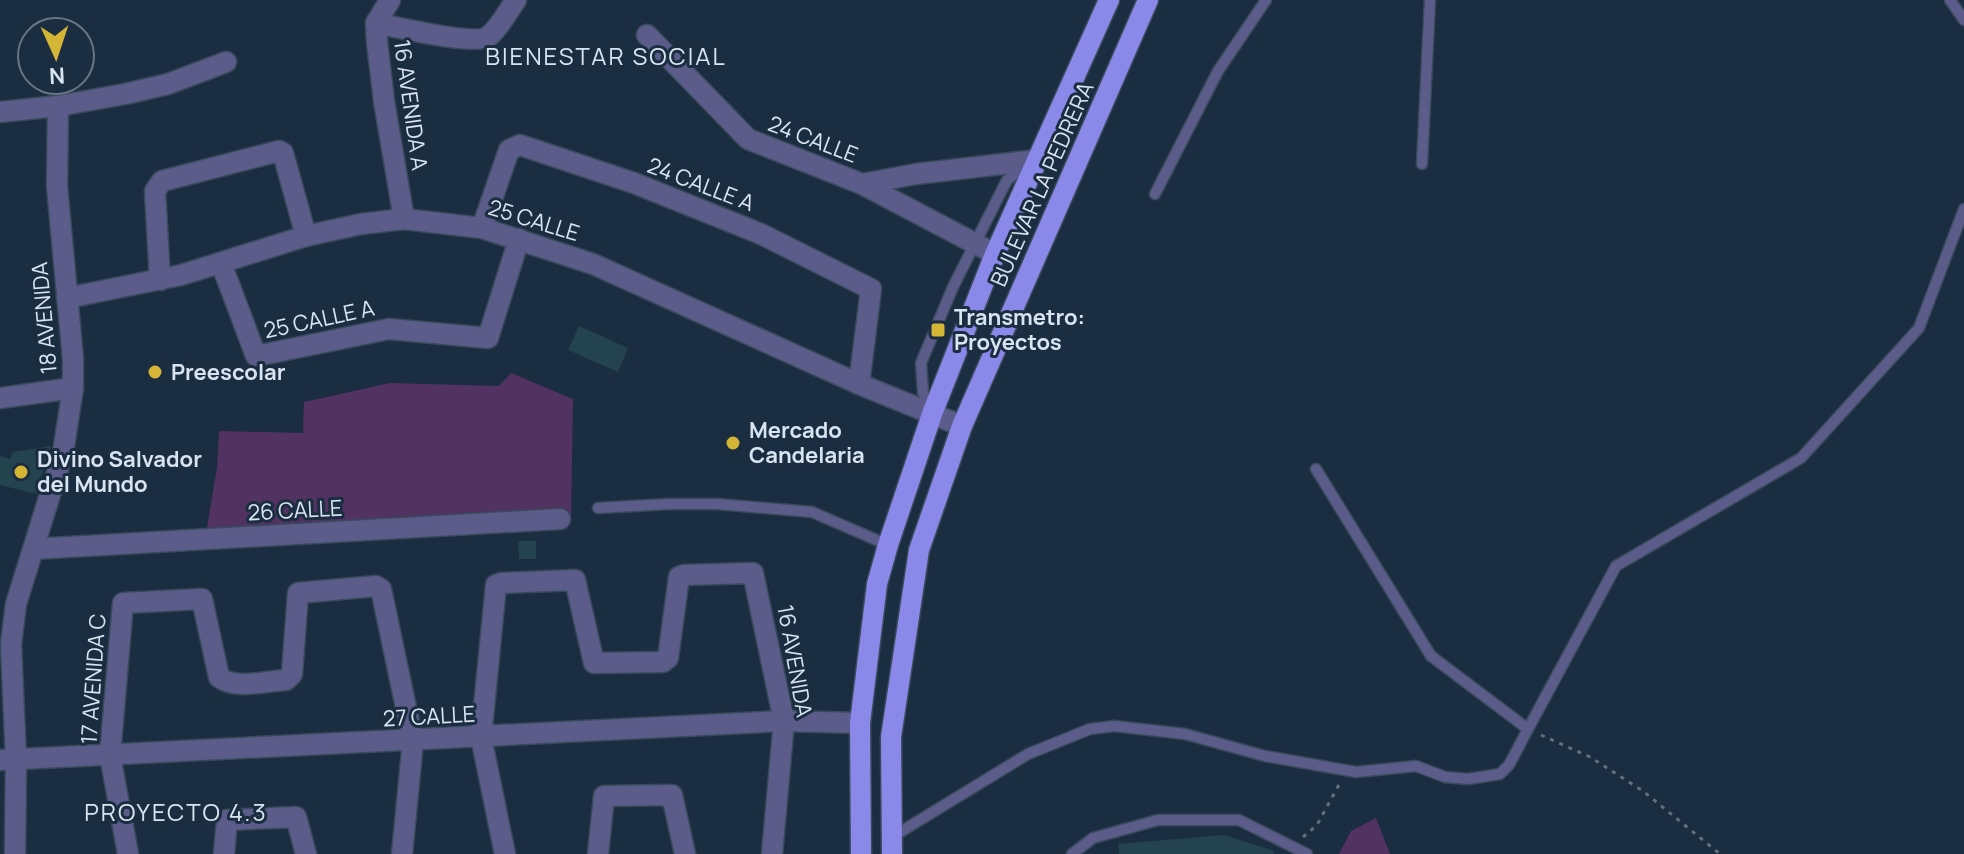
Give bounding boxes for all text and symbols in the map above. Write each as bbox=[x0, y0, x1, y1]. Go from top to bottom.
north arrow bbox=[16, 16, 96, 96]
street label: 16 AVENIDA A bbox=[387, 38, 435, 172]
district label: BIENESTAR SOCIAL bbox=[485, 39, 727, 72]
text: N bbox=[48, 61, 66, 91]
street label: BULEVAR LA PEDRERA bbox=[983, 77, 1101, 291]
street label: 24 CALLE bbox=[764, 108, 862, 170]
street label: 24 CALLE A bbox=[643, 150, 759, 218]
street label: 25 CALLE bbox=[485, 192, 583, 248]
street label: 18 AVENIDA bbox=[24, 261, 64, 375]
street label: 25 CALLE A bbox=[261, 293, 377, 345]
place label: Transmetro: Proyectos bbox=[954, 302, 1085, 357]
marker: Transmetro: Proyectos bbox=[929, 321, 947, 339]
place label: Preescolar bbox=[171, 357, 286, 387]
marker: Preescolar bbox=[146, 363, 164, 381]
place label: Mercado Candelaria bbox=[749, 415, 865, 470]
marker: Mercado Candelaria bbox=[724, 434, 742, 452]
place label: Divino Salvador del Mundo bbox=[37, 444, 202, 499]
marker: Divino Salvador del Mundo bbox=[12, 463, 30, 481]
street label: 26 CALLE bbox=[247, 493, 343, 527]
street label: 16 AVENIDA bbox=[770, 603, 820, 719]
street label: 17 AVENIDA C bbox=[73, 613, 113, 745]
street label: 27 CALLE bbox=[382, 699, 476, 733]
district label: PROYECTO 4.3 bbox=[84, 795, 268, 828]

